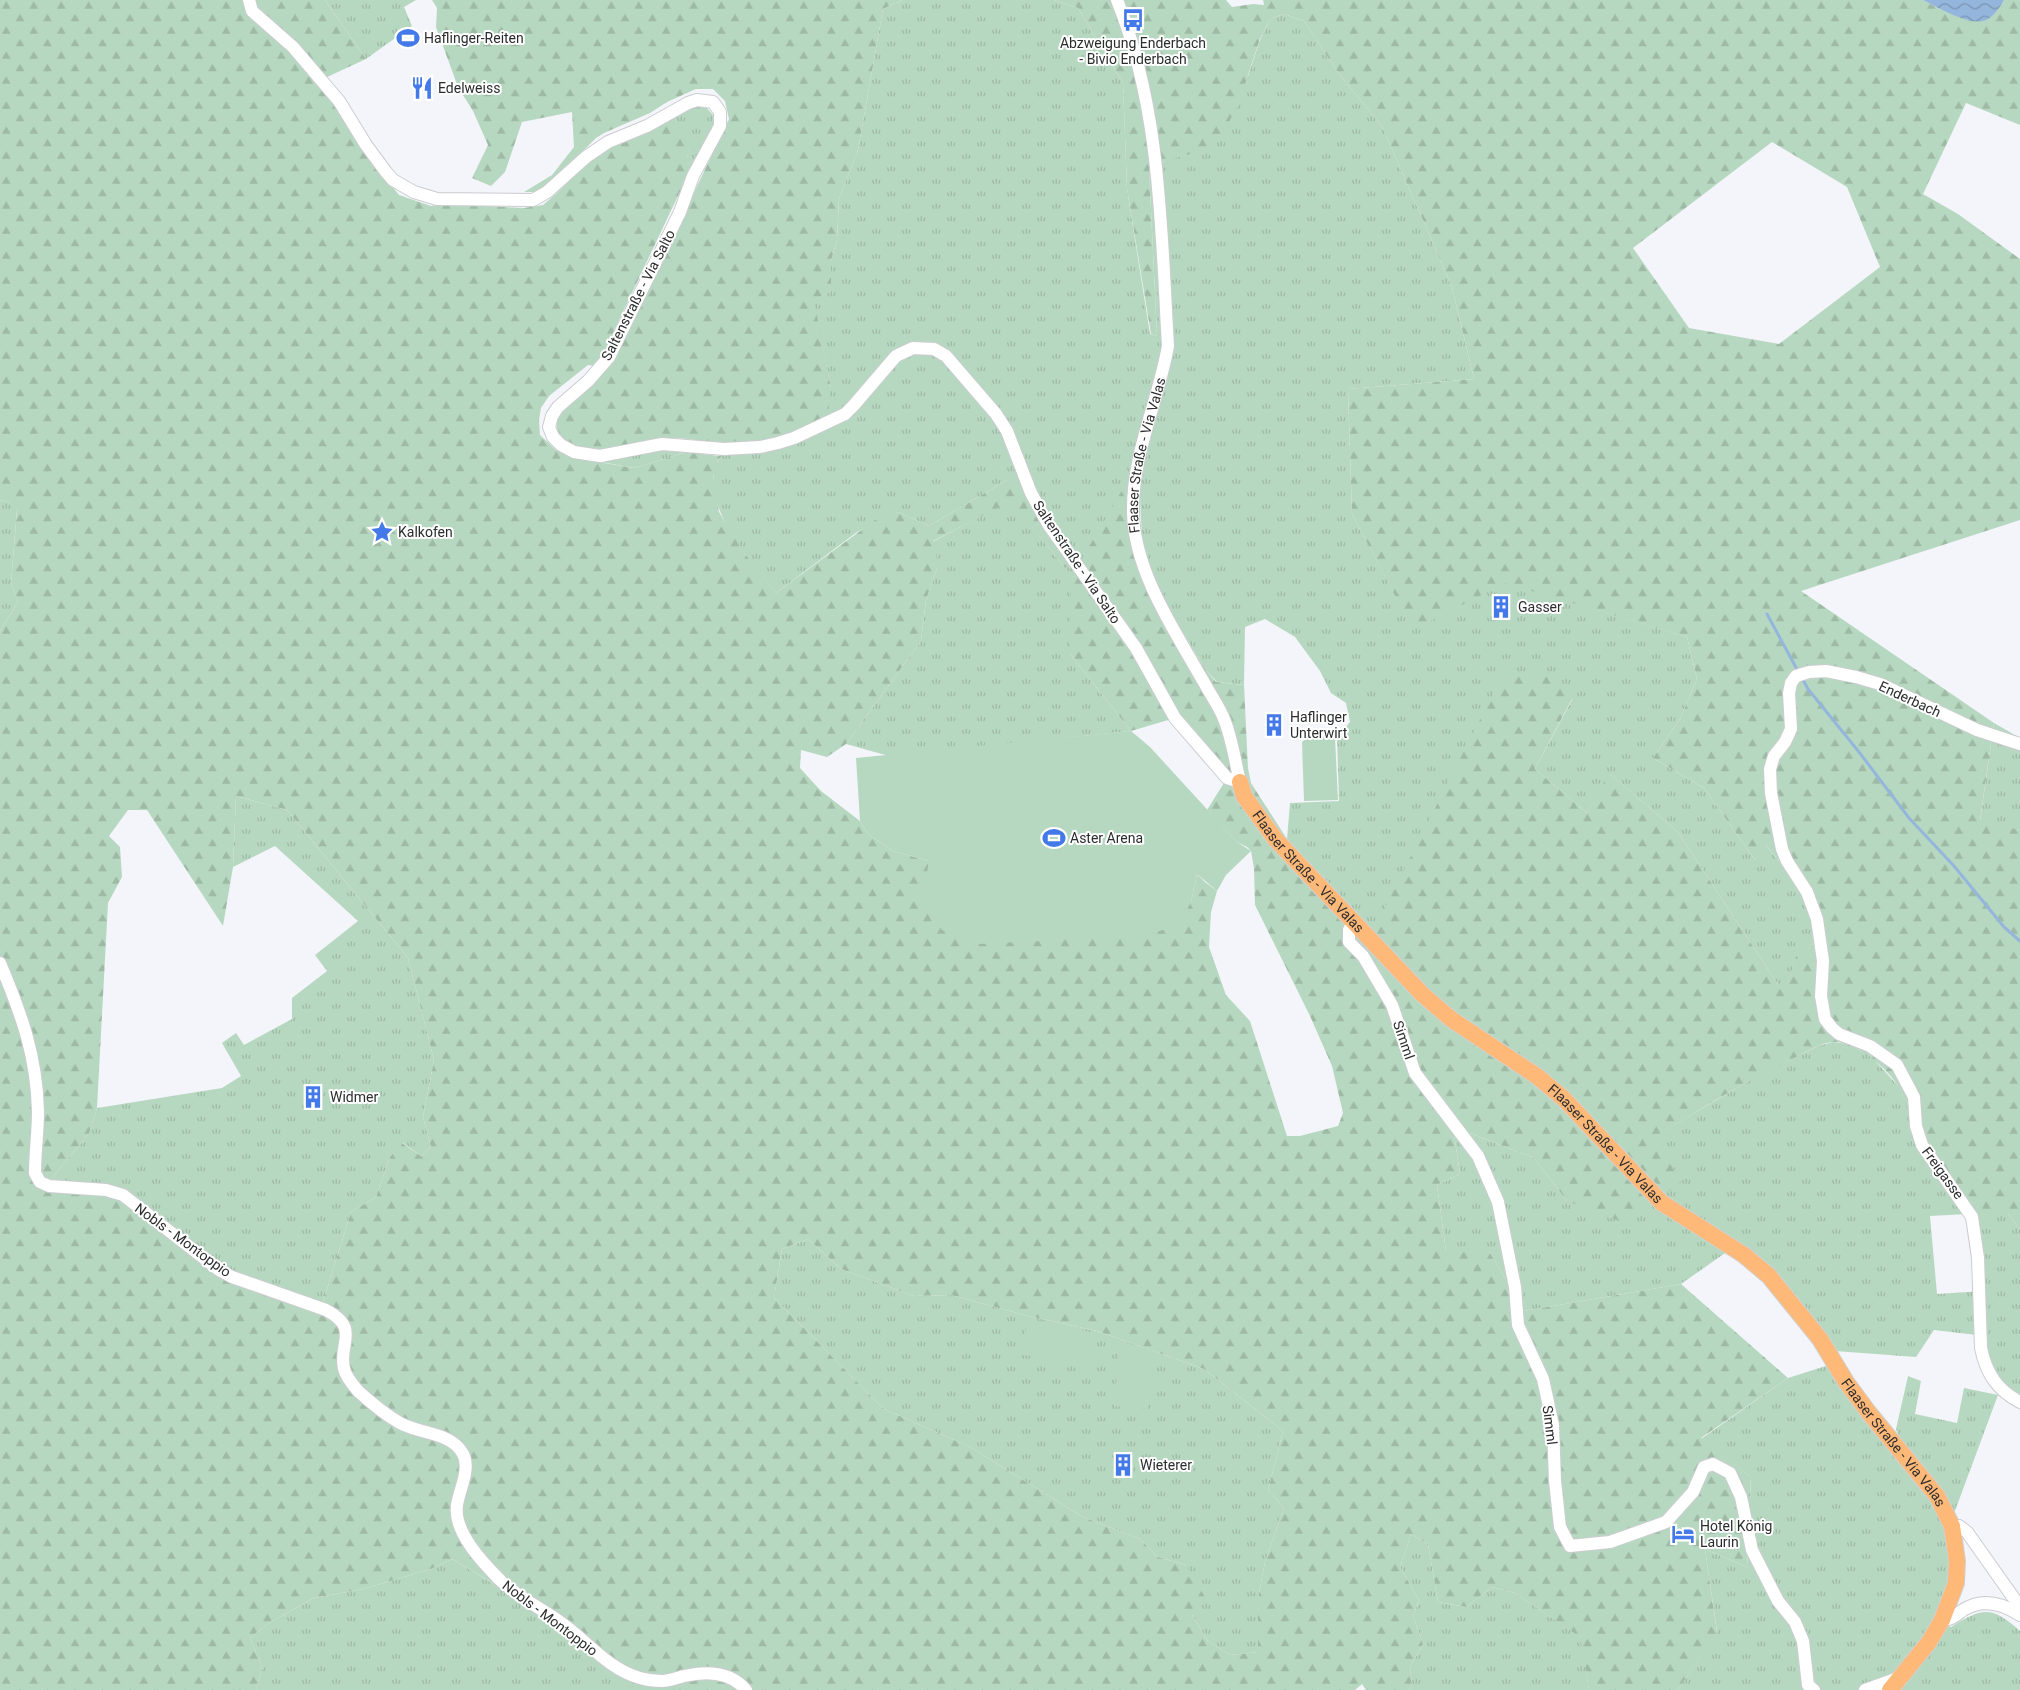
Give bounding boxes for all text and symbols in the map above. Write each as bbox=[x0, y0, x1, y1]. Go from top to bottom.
bus stop icon: Abzweigung Enderbach - Bivio Enderbach bbox=[1120, 7, 1146, 33]
sports icon: Haflinger-Reiten bbox=[395, 25, 421, 51]
place label: Haflinger-Reiten bbox=[424, 30, 524, 46]
place label: Abzweigung Enderbach - Bivio Enderbach bbox=[1060, 35, 1206, 67]
restaurant icon: Edelweiss bbox=[409, 75, 435, 101]
place label: Edelweiss bbox=[438, 80, 500, 96]
street label: Saltenstraße - Via Salto bbox=[598, 227, 678, 363]
street label: Flaaser Straße - Via Valas bbox=[1125, 376, 1169, 534]
street label: Saltenstraße - Via Salto bbox=[1030, 498, 1124, 626]
place icon: Kalkofen bbox=[369, 519, 395, 545]
place label: Kalkofen bbox=[398, 524, 453, 540]
building icon: Gasser bbox=[1488, 594, 1514, 620]
place label: Gasser bbox=[1518, 599, 1562, 615]
street label: Enderbach bbox=[1877, 678, 1943, 720]
place label: Haflinger Unterwirt bbox=[1290, 709, 1348, 741]
building icon: Haflinger Unterwirt bbox=[1261, 712, 1287, 738]
street label: Flaaser Straße - Via Valas bbox=[1249, 807, 1367, 936]
sports icon: Aster Arena bbox=[1041, 825, 1067, 851]
place label: Aster Arena bbox=[1070, 830, 1143, 846]
street label: Simml bbox=[1390, 1019, 1418, 1061]
street label: Flaaser Straße - Via Valas bbox=[1545, 1081, 1666, 1207]
building icon: Widmer bbox=[300, 1084, 326, 1110]
place label: Widmer bbox=[330, 1089, 378, 1105]
street label: Freigasse bbox=[1919, 1144, 1967, 1202]
street label: Nobls - Montoppio bbox=[132, 1200, 234, 1280]
street label: Flaaser Straße - Via Valas bbox=[1838, 1375, 1949, 1509]
street label: Simml bbox=[1540, 1404, 1560, 1446]
building icon: Wieterer bbox=[1110, 1452, 1136, 1478]
place label: Wieterer bbox=[1140, 1457, 1192, 1473]
place label: Hotel König Laurin bbox=[1700, 1518, 1772, 1550]
hotel icon: Hotel König Laurin bbox=[1670, 1521, 1696, 1547]
street label: Nobls - Montoppio bbox=[499, 1577, 601, 1659]

